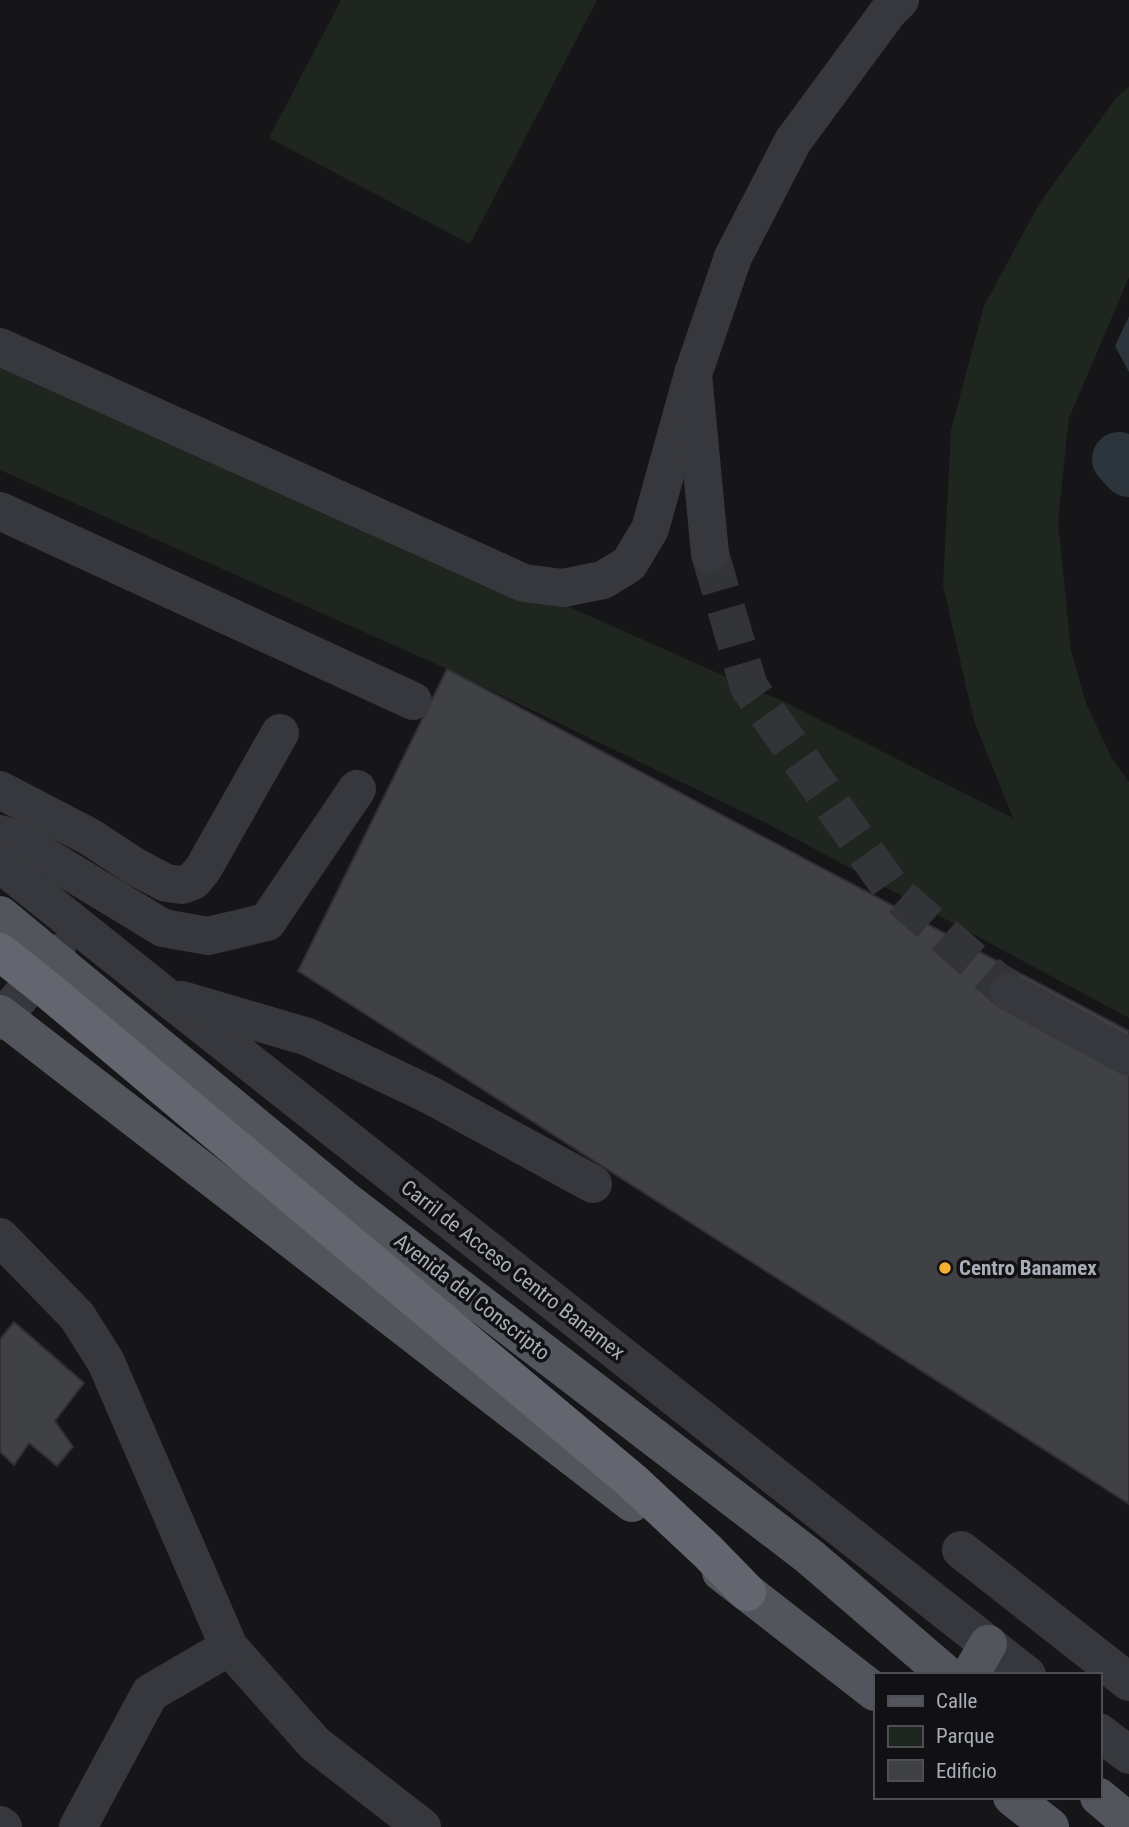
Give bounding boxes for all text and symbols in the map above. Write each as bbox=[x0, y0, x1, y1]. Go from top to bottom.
street label: Carril de Acceso Centro Banamex bbox=[397, 1175, 629, 1365]
street label: Avenida del Conscripto bbox=[390, 1229, 554, 1365]
place label: Centro Banamex bbox=[959, 1256, 1097, 1280]
marker: Centro Banamex bbox=[937, 1260, 953, 1276]
legend bbox=[874, 1673, 1101, 1799]
text: Calle bbox=[936, 1689, 978, 1713]
text: Parque bbox=[936, 1724, 994, 1748]
text: Edificio bbox=[936, 1759, 997, 1783]

